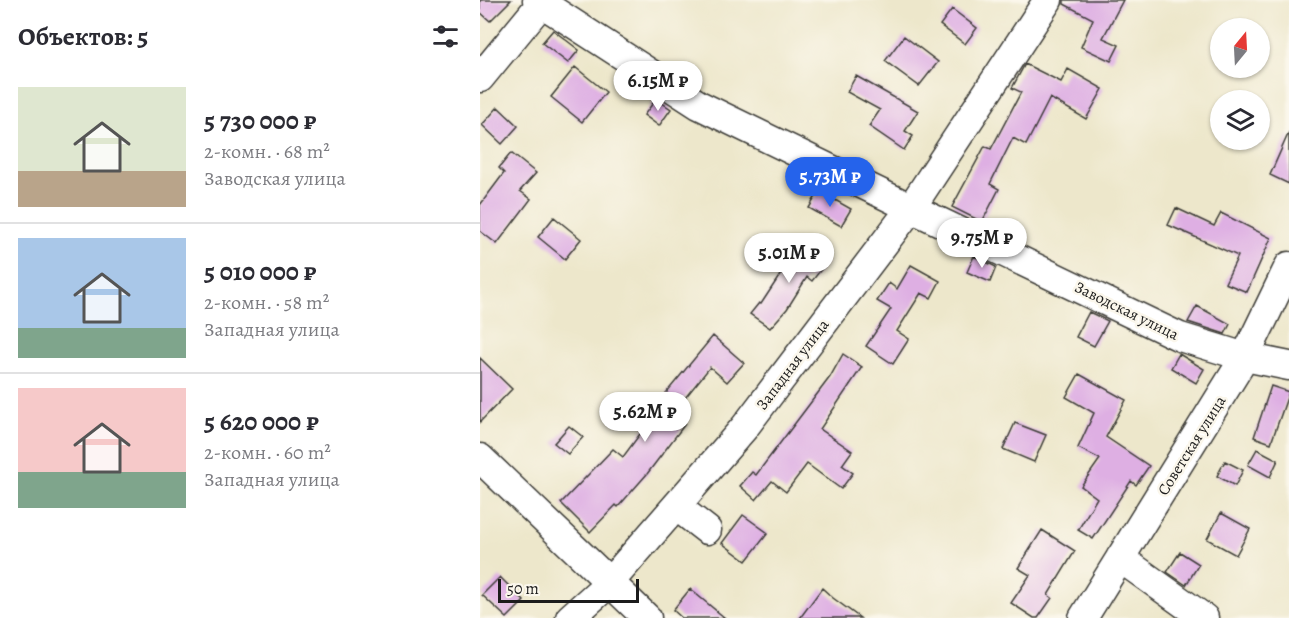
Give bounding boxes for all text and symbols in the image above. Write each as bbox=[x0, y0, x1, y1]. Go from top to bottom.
north arrow bbox=[1210, 18, 1270, 78]
map controls bbox=[1210, 18, 1270, 150]
text: Объектов: 5 bbox=[18, 19, 148, 54]
icon: filters bbox=[429, 20, 462, 53]
pin: 6.15M ₽ bbox=[603, 61, 713, 112]
text: 6.15M ₽ bbox=[628, 67, 689, 94]
button: layers bbox=[1210, 90, 1270, 150]
text: 5 730 000 ₽ bbox=[204, 103, 316, 138]
icon: home bbox=[66, 111, 138, 183]
text: 2-комн. · 68 m² bbox=[204, 138, 330, 165]
pin: 5.73M ₽ bbox=[775, 157, 885, 208]
text: 5.73M ₽ bbox=[799, 163, 861, 190]
text: Заводская улица bbox=[204, 165, 346, 192]
pin: 9.75M ₽ bbox=[927, 218, 1037, 269]
text: 9.75M ₽ bbox=[951, 224, 1013, 251]
pin: 5.01M ₽ bbox=[734, 233, 844, 284]
text: 5.01M ₽ bbox=[758, 239, 820, 266]
text: 5 010 000 ₽ bbox=[204, 254, 317, 289]
icon: home bbox=[66, 262, 138, 334]
street label: Заводская улица bbox=[1071, 276, 1183, 346]
text: 2-комн. · 58 m² bbox=[204, 289, 329, 316]
street label: Западная улица bbox=[751, 314, 835, 415]
text: Западная улица bbox=[204, 316, 340, 343]
street label: Советская улица bbox=[1152, 391, 1232, 500]
pin: 5.62M ₽ bbox=[590, 392, 700, 443]
text: 5.62M ₽ bbox=[613, 398, 677, 425]
text: 5 620 000 ₽ bbox=[204, 404, 319, 439]
icon: home bbox=[66, 412, 138, 484]
text: 2-комн. · 60 m² bbox=[204, 439, 331, 466]
text: Западная улица bbox=[204, 466, 340, 493]
scale bar bbox=[498, 576, 639, 604]
text: 50 m bbox=[507, 578, 539, 600]

